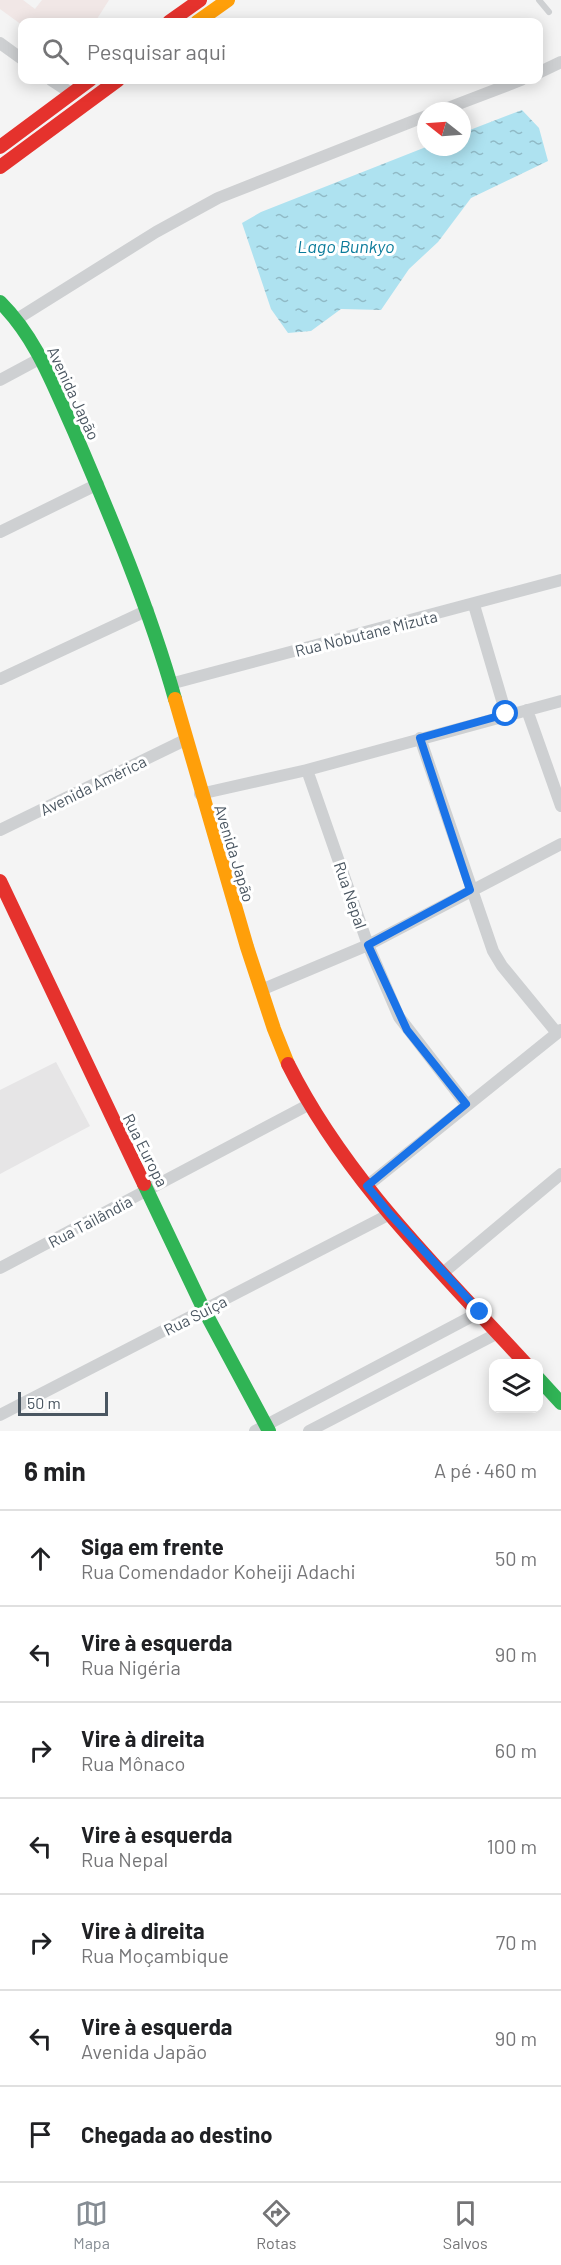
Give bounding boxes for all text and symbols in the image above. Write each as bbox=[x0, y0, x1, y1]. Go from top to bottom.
search box bbox=[18, 18, 543, 84]
icon: search bbox=[39, 35, 72, 68]
text: Pesquisar aqui bbox=[87, 38, 226, 64]
north arrow bbox=[417, 102, 471, 156]
water label: Lago Bunkyo bbox=[297, 235, 395, 257]
street label: Avenida Japão bbox=[44, 343, 104, 443]
street label: Rua Nobutane Mizuta bbox=[293, 606, 439, 660]
route start bbox=[492, 700, 518, 726]
street label: Avenida América bbox=[37, 751, 149, 819]
street label: Avenida Japão bbox=[211, 802, 259, 904]
street label: Rua Nepal bbox=[331, 859, 371, 931]
street label: Rua Europa bbox=[119, 1110, 173, 1190]
street label: Rua Tailândia bbox=[45, 1191, 135, 1251]
street label: Rua Suiça bbox=[160, 1291, 230, 1339]
route end bbox=[466, 1298, 492, 1324]
map controls bbox=[489, 1359, 543, 1413]
button: layers bbox=[489, 1359, 543, 1413]
scale bar bbox=[18, 1389, 108, 1416]
text: 50 m bbox=[27, 1393, 61, 1412]
text: 6 min bbox=[24, 1455, 86, 1486]
text: A pé · 460 m bbox=[434, 1458, 537, 1482]
text: Siga em frente bbox=[81, 1533, 224, 1559]
icon: ahead bbox=[24, 1542, 57, 1575]
text: 50 m bbox=[495, 1546, 537, 1570]
text: Rua Comendador Koheiji Adachi bbox=[81, 1559, 356, 1583]
text: Vire à esquerda bbox=[81, 1629, 232, 1655]
icon: left bbox=[24, 1638, 57, 1671]
text: 90 m bbox=[495, 1642, 537, 1666]
text: Rua Nigéria bbox=[81, 1655, 181, 1679]
text: Vire à direita bbox=[81, 1725, 205, 1751]
icon: right bbox=[24, 1734, 57, 1767]
text: 60 m bbox=[495, 1738, 537, 1762]
text: Rua Mônaco bbox=[81, 1751, 185, 1775]
text: Vire à esquerda bbox=[81, 1821, 232, 1847]
icon: left bbox=[24, 1830, 57, 1863]
text: 100 m bbox=[487, 1834, 537, 1858]
text: Rua Nepal bbox=[81, 1847, 168, 1871]
text: Vire à direita bbox=[81, 1917, 205, 1943]
icon: right bbox=[24, 1926, 57, 1959]
text: 70 m bbox=[496, 1930, 537, 1954]
text: Rua Moçambique bbox=[81, 1943, 229, 1967]
text: Vire à esquerda bbox=[81, 2013, 232, 2039]
icon: left bbox=[24, 2022, 57, 2055]
text: 90 m bbox=[495, 2026, 537, 2050]
text: Avenida Japão bbox=[81, 2039, 207, 2063]
icon: arrive bbox=[24, 2118, 57, 2151]
text: Chegada ao destino bbox=[81, 2121, 272, 2147]
tab: Mapa bbox=[73, 2197, 110, 2252]
tab: Rotas bbox=[256, 2197, 296, 2252]
tab: Salvos bbox=[443, 2197, 488, 2252]

